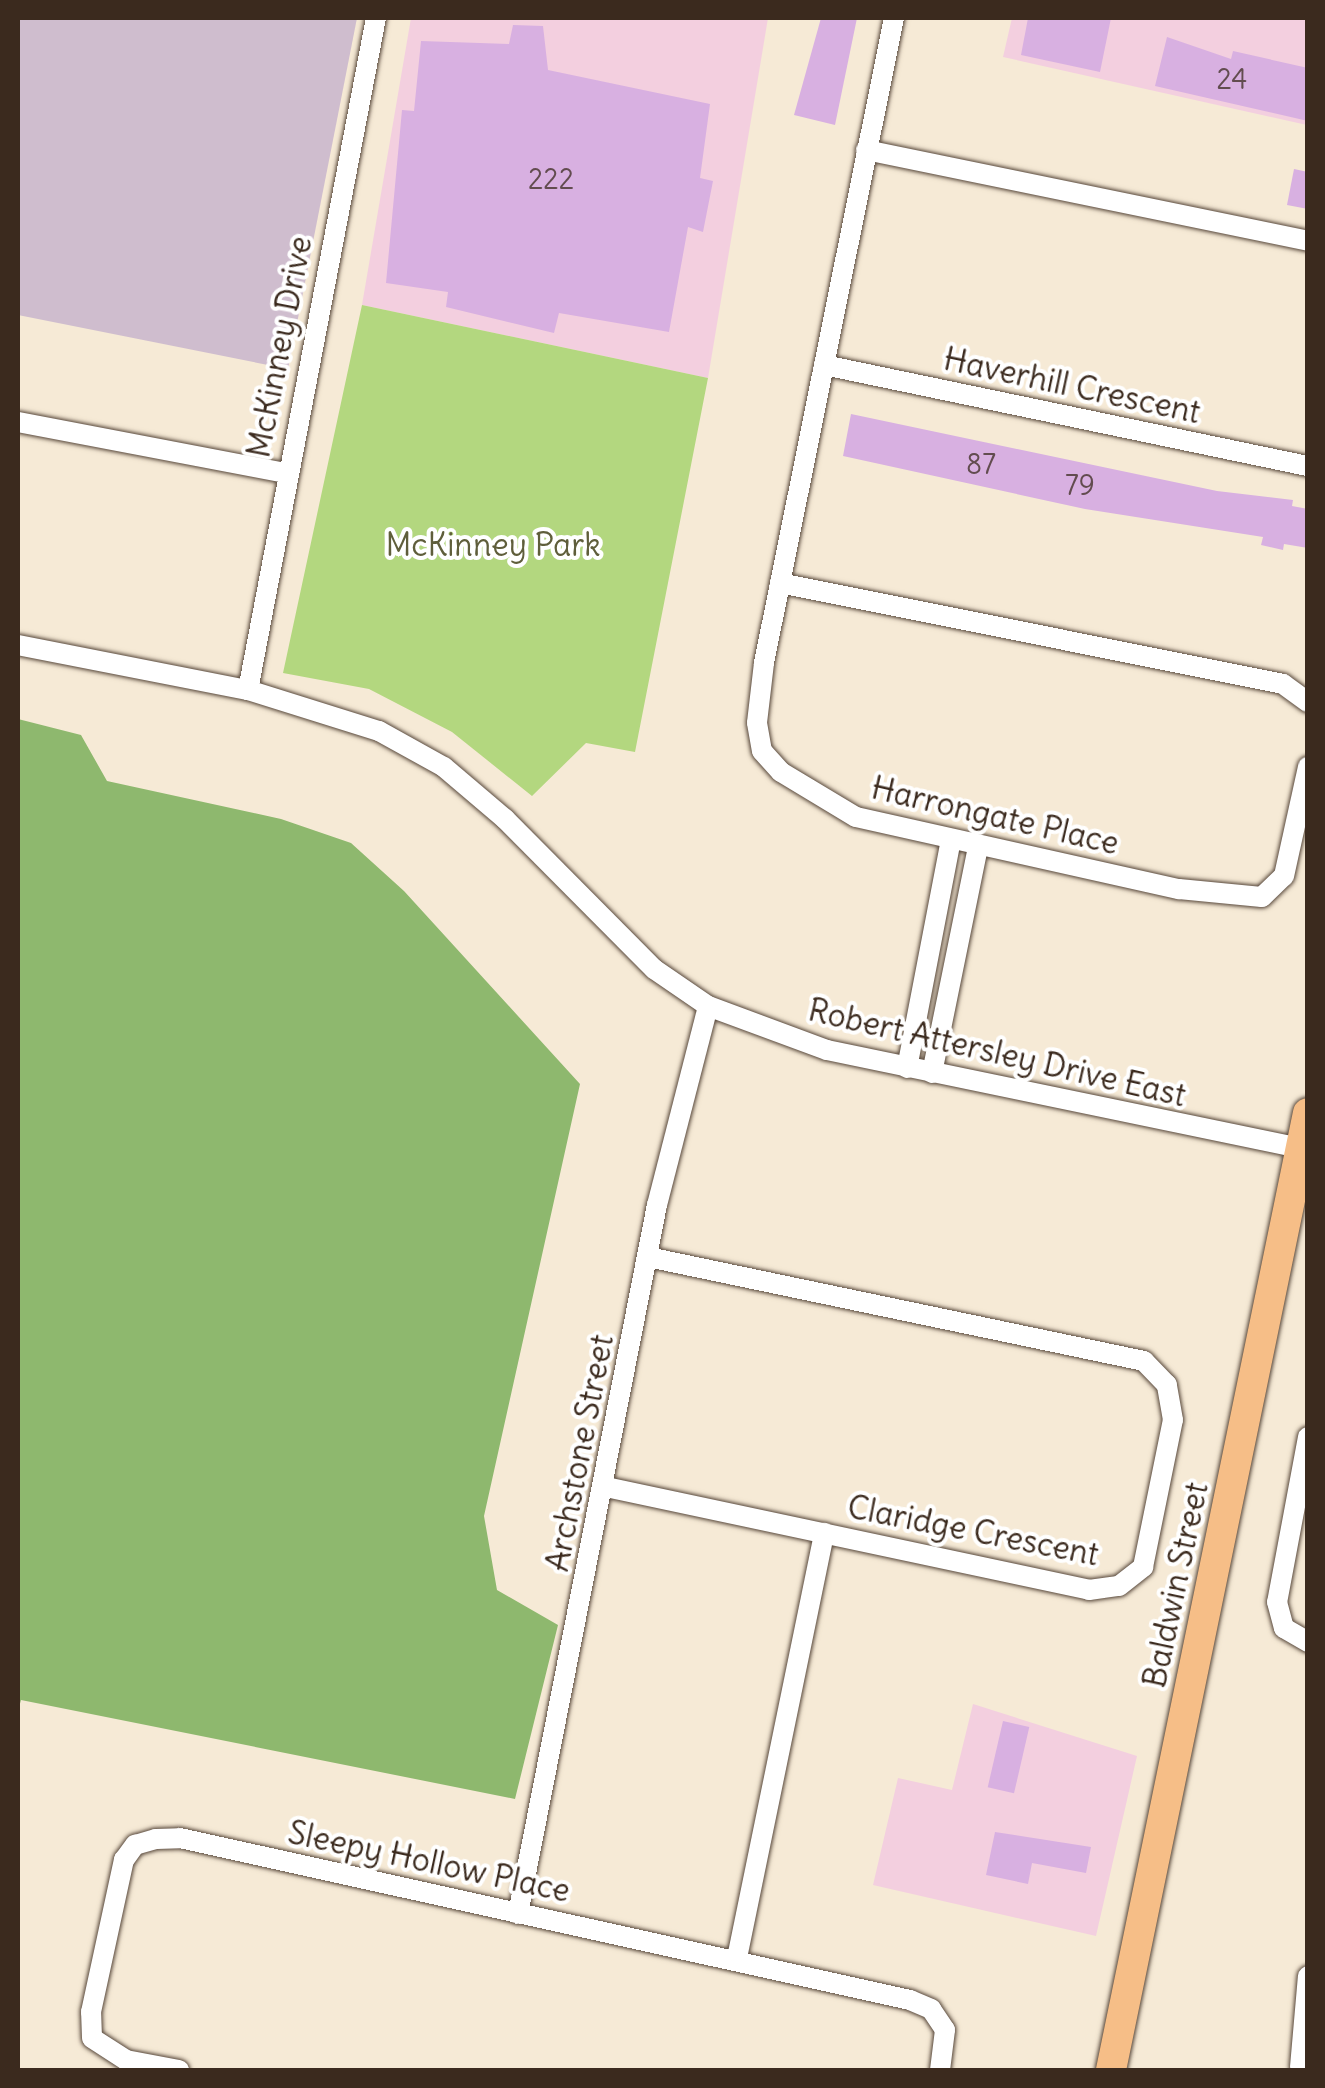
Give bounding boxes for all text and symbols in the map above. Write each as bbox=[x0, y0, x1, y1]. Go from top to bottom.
house number: 24 bbox=[1216, 62, 1248, 96]
house number: 222 bbox=[528, 162, 574, 196]
street label: McKinney Drive bbox=[240, 233, 320, 461]
street label: Haverhill Crescent bbox=[940, 340, 1204, 432]
house number: 87 bbox=[966, 447, 996, 481]
house number: 79 bbox=[1065, 468, 1095, 502]
park label: McKinney Park bbox=[385, 526, 601, 564]
street label: Harrongate Place bbox=[868, 769, 1122, 863]
street label: Robert Attersley Drive East bbox=[805, 991, 1189, 1115]
street label: Archstone Street bbox=[538, 1331, 622, 1575]
street label: Baldwin Street bbox=[1135, 1479, 1217, 1691]
street label: Claridge Crescent bbox=[844, 1488, 1102, 1574]
street label: Sleepy Hollow Place bbox=[285, 1813, 573, 1911]

